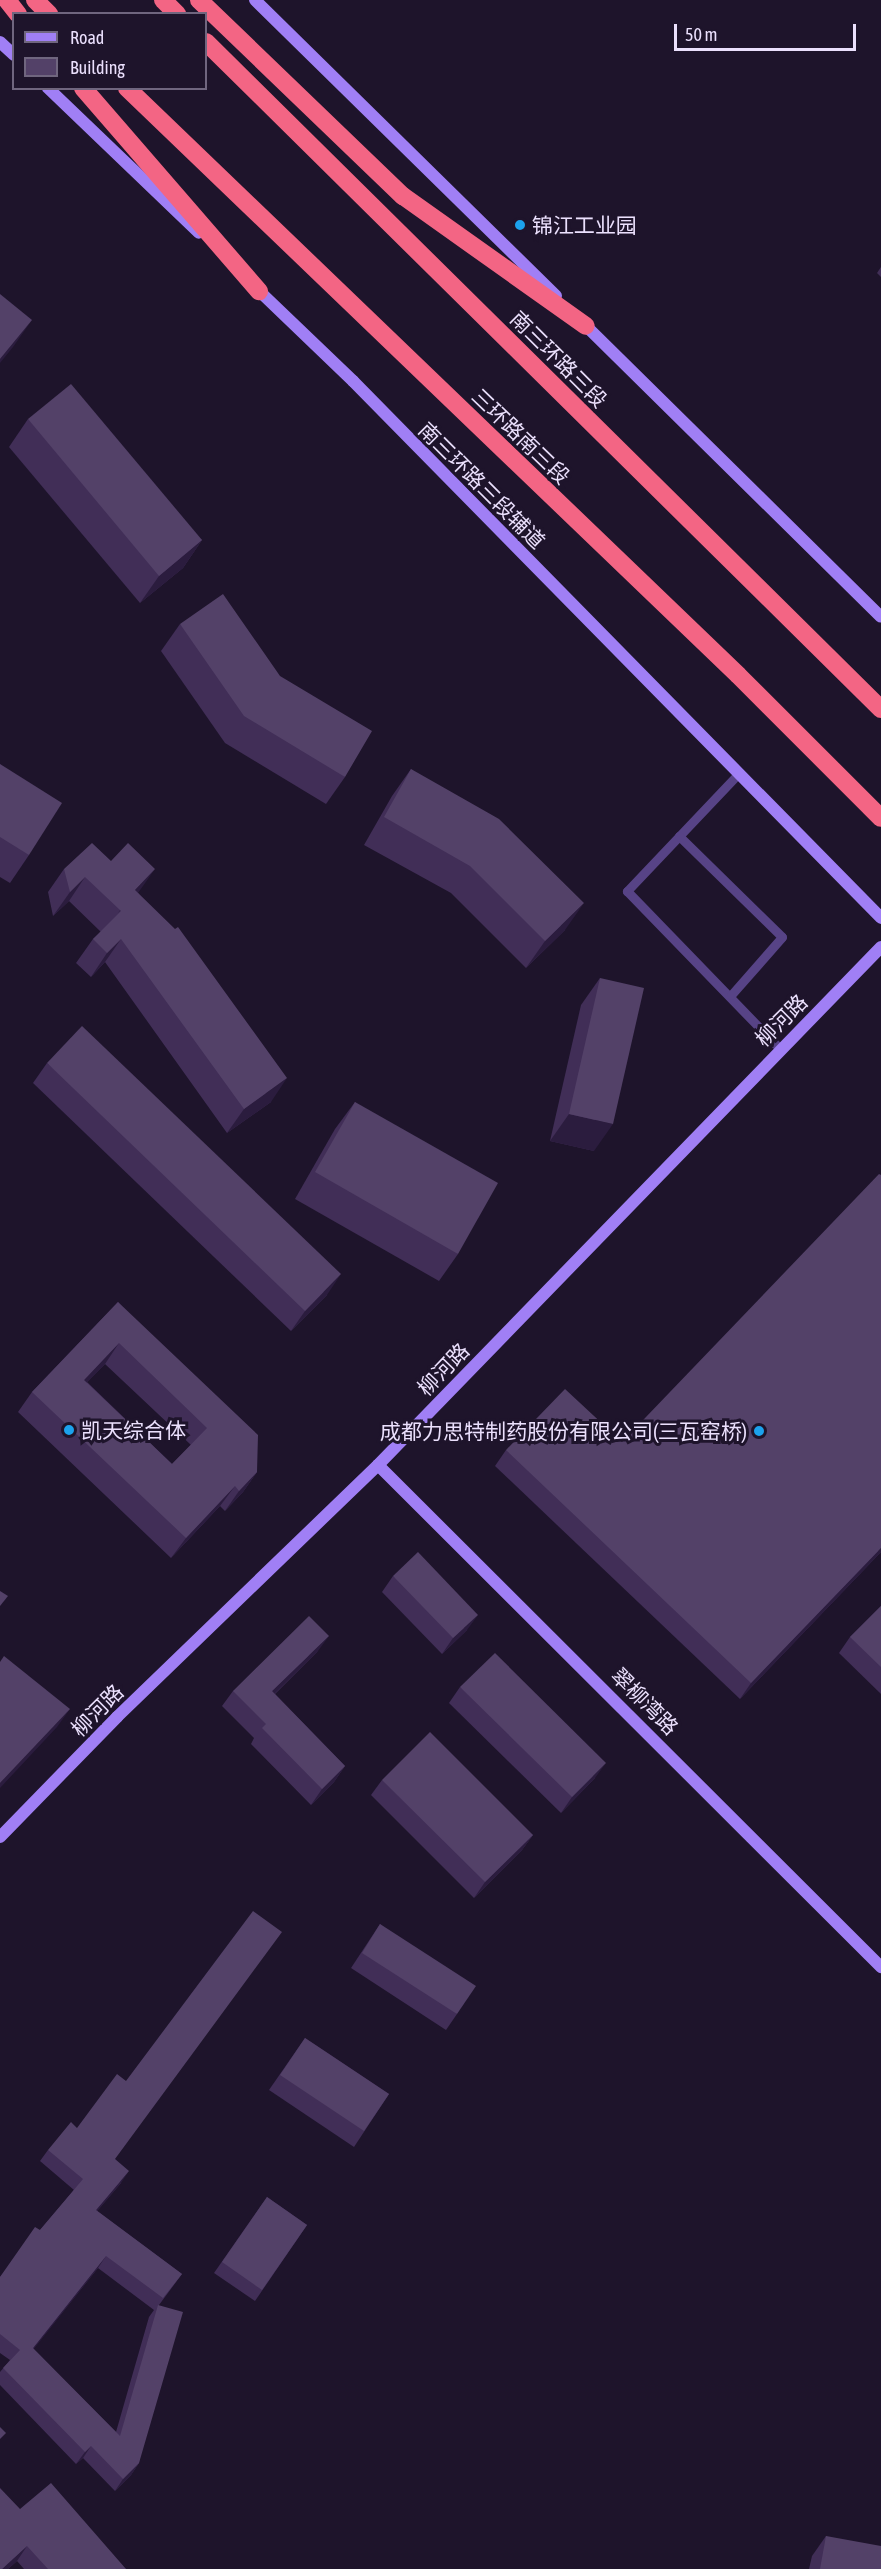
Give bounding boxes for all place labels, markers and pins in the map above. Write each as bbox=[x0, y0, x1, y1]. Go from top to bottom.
place label: 锦江工业园 bbox=[532, 212, 637, 238]
marker: 锦江工业园 bbox=[513, 218, 527, 232]
place label: 凯天综合体 bbox=[81, 1417, 186, 1443]
place label: 成都力思特制药股份有限公司(三瓦窑桥) bbox=[380, 1418, 747, 1444]
marker: 凯天综合体 bbox=[62, 1423, 76, 1437]
marker: 成都力思特制药股份有限公司(三瓦窑桥) bbox=[752, 1424, 766, 1438]

